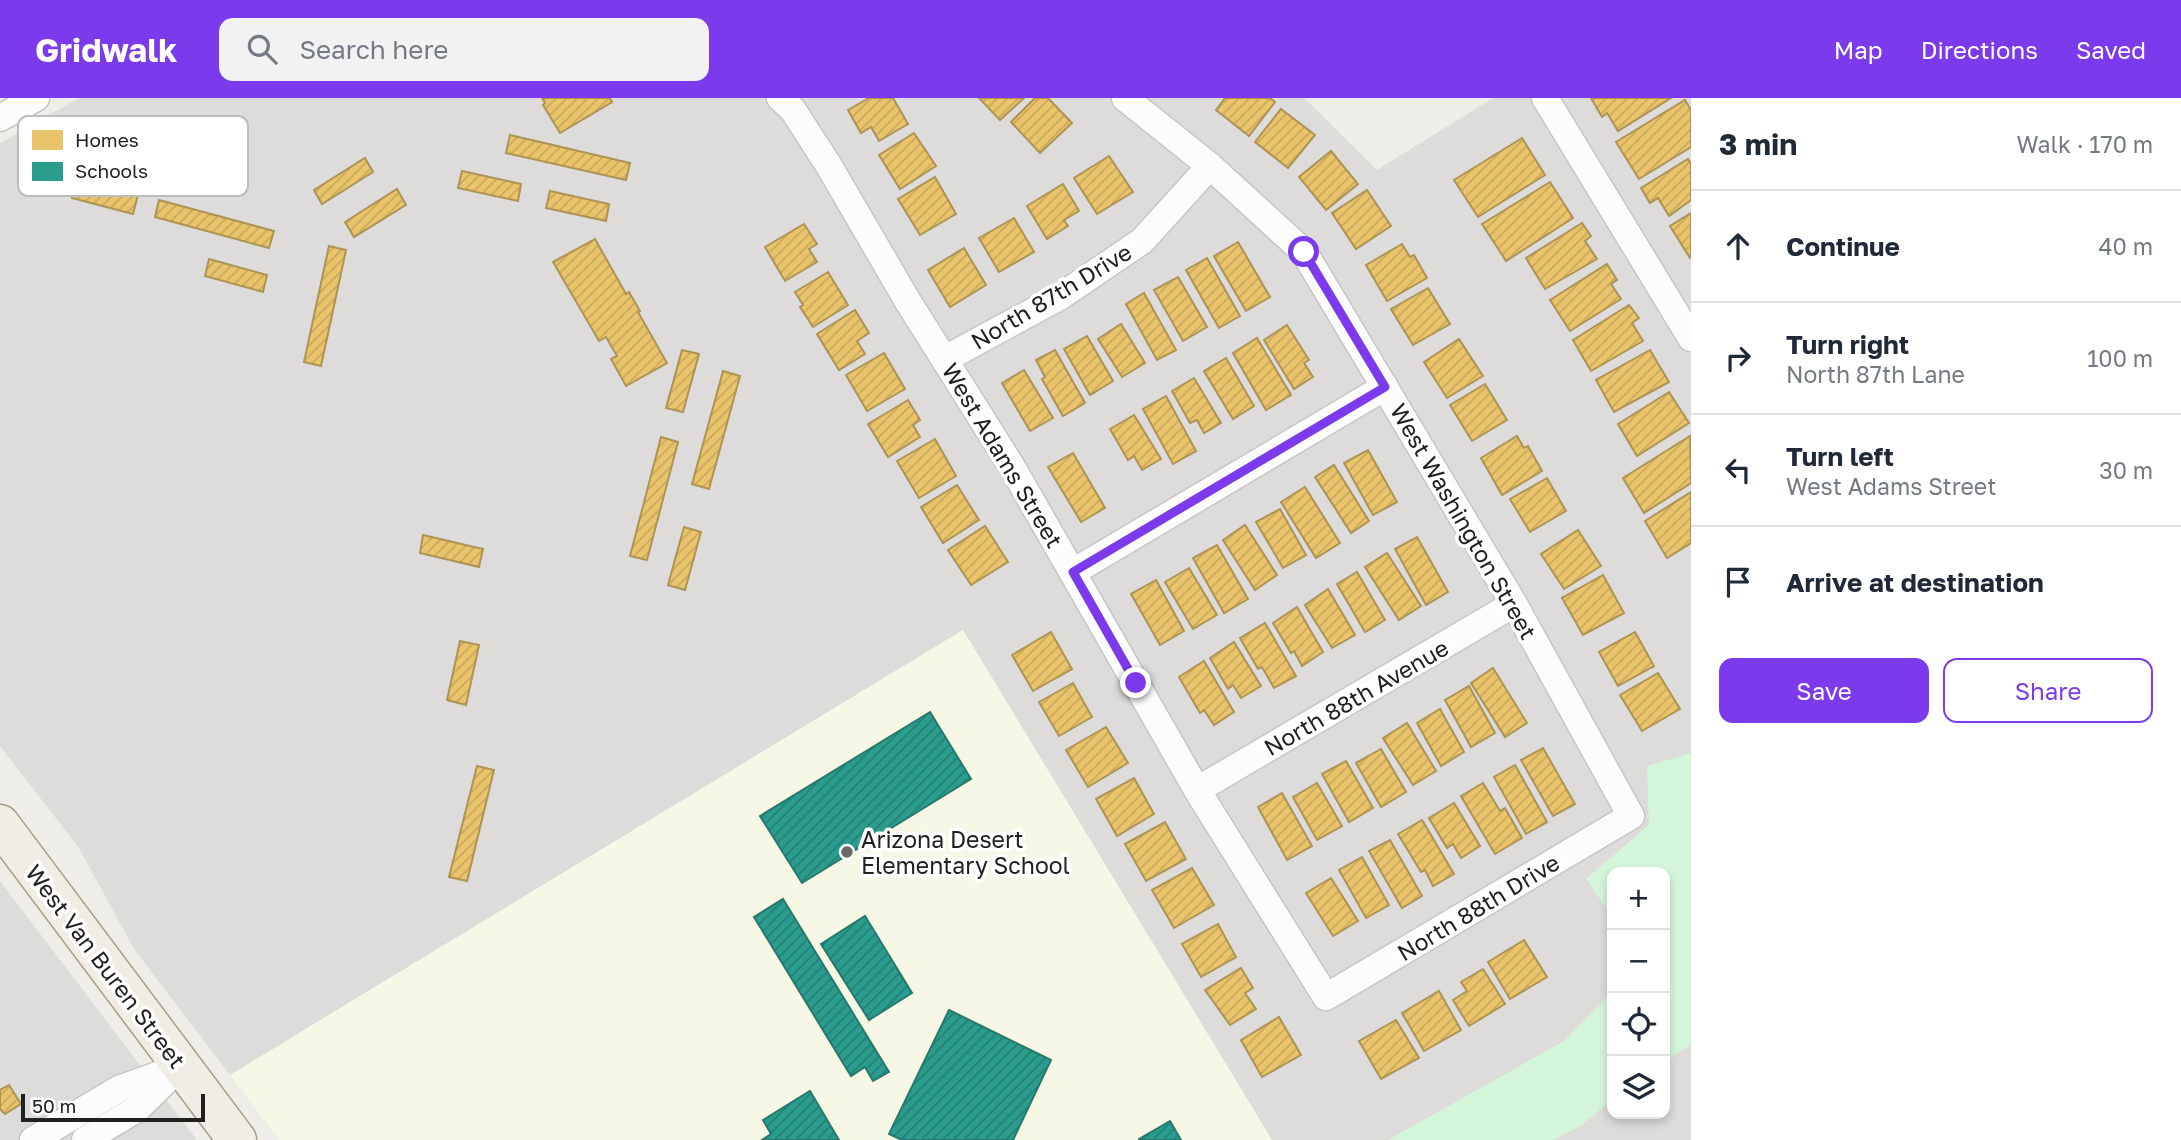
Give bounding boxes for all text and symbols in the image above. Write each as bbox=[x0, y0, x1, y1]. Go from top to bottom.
search box bbox=[219, 18, 709, 81]
text: Gridwalk bbox=[35, 30, 177, 69]
icon: search bbox=[243, 30, 281, 68]
text: Search here bbox=[299, 34, 448, 65]
text: Map bbox=[1834, 35, 1883, 64]
text: Directions bbox=[1921, 35, 2038, 64]
text: Saved bbox=[2076, 35, 2146, 64]
legend bbox=[18, 116, 248, 196]
text: 3 min bbox=[1719, 126, 1797, 162]
text: Homes bbox=[75, 128, 139, 151]
text: Walk · 170 m bbox=[2016, 130, 2153, 158]
text: Schools bbox=[75, 159, 148, 182]
icon: ahead bbox=[1719, 227, 1757, 265]
text: Continue bbox=[1786, 231, 1900, 262]
text: 40 m bbox=[2099, 232, 2153, 260]
route start bbox=[1288, 236, 1319, 267]
street label: North 87th Drive bbox=[966, 237, 1136, 355]
text: Turn right bbox=[1786, 329, 1909, 360]
icon: right bbox=[1719, 339, 1757, 377]
text: 100 m bbox=[2087, 344, 2153, 372]
street label: West Adams Street bbox=[937, 358, 1069, 552]
text: North 87th Lane bbox=[1786, 360, 1965, 388]
street label: West Washington Street bbox=[1385, 398, 1543, 644]
text: Turn left bbox=[1786, 441, 1894, 472]
icon: left bbox=[1719, 451, 1757, 489]
text: 30 m bbox=[2099, 456, 2153, 484]
text: West Adams Street bbox=[1786, 472, 1996, 500]
icon: arrive bbox=[1719, 563, 1757, 601]
text: Arrive at destination bbox=[1786, 567, 2044, 598]
street label: North 88th Avenue bbox=[1259, 633, 1453, 761]
button: Save bbox=[1719, 658, 1929, 723]
button: Share bbox=[1943, 658, 2153, 723]
route end bbox=[1120, 667, 1151, 698]
place label: Arizona Desert Elementary School bbox=[861, 825, 1070, 879]
marker: Arizona Desert Elementary School bbox=[839, 844, 855, 860]
street label: North 88th Drive bbox=[1392, 848, 1564, 966]
street label: West Van Buren Street bbox=[20, 859, 192, 1073]
map controls bbox=[1607, 867, 1670, 1119]
button: + bbox=[1607, 867, 1670, 930]
button: − bbox=[1607, 930, 1670, 993]
button: locate bbox=[1607, 993, 1670, 1056]
button: layers bbox=[1607, 1056, 1670, 1119]
scale bar bbox=[21, 1091, 205, 1123]
text: 50 m bbox=[32, 1094, 76, 1117]

